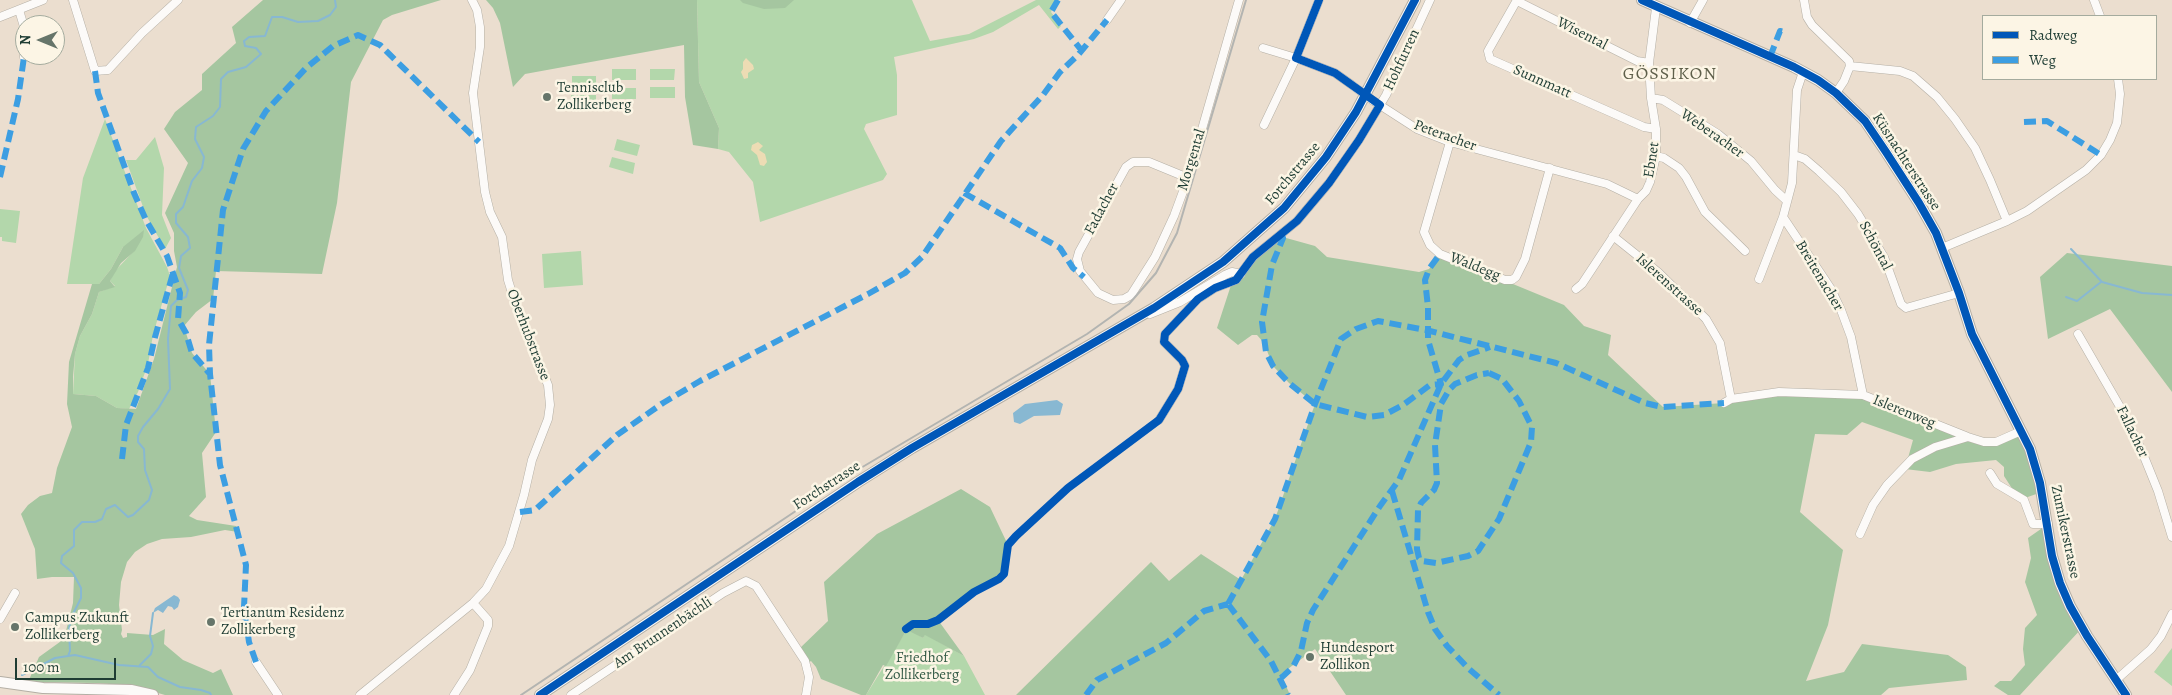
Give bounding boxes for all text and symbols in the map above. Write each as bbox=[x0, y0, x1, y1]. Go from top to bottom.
street label: Wisental bbox=[1554, 14, 1610, 54]
north arrow bbox=[15, 15, 65, 65]
legend bbox=[1982, 15, 2157, 80]
text: Radweg bbox=[2029, 25, 2077, 45]
street label: Hohfurren bbox=[1380, 26, 1424, 94]
text: N bbox=[16, 35, 35, 45]
text: Weg bbox=[2029, 50, 2056, 70]
street label: Sunnmatt bbox=[1510, 61, 1574, 103]
district label: GÖSSIKON bbox=[1622, 64, 1718, 86]
place label: Tennisclub Zollikerberg bbox=[557, 79, 631, 114]
marker: Tennisclub Zollikerberg bbox=[541, 91, 553, 103]
street label: Weberacher bbox=[1677, 106, 1747, 162]
street label: Küsnachterstrasse bbox=[1868, 110, 1944, 214]
street label: Peteracher bbox=[1411, 116, 1479, 156]
street label: Morgental bbox=[1174, 127, 1210, 193]
street label: Forchstrasse bbox=[1261, 139, 1325, 209]
street label: Ebnet bbox=[1640, 141, 1664, 179]
street label: Fadacher bbox=[1081, 180, 1123, 238]
street label: Schöntal bbox=[1855, 218, 1895, 274]
street label: Breitenacher bbox=[1791, 237, 1847, 315]
street label: Waldegg bbox=[1447, 249, 1503, 285]
street label: Islerenstrasse bbox=[1632, 250, 1706, 320]
street label: Oberhubstrasse bbox=[502, 287, 554, 383]
street label: Islerenweg bbox=[1870, 391, 1938, 433]
street label: Fallacher bbox=[2112, 403, 2152, 461]
street label: Forchstrasse bbox=[790, 458, 864, 514]
street label: Zumikerstrasse bbox=[2046, 484, 2084, 580]
street label: Am Brunnenbächli bbox=[610, 593, 716, 673]
place label: Tertianum Residenz Zollikerberg bbox=[221, 604, 344, 639]
place label: Campus Zukunft Zollikerberg bbox=[25, 609, 129, 644]
marker: Tertianum Residenz Zollikerberg bbox=[205, 616, 217, 628]
marker: Campus Zukunft Zollikerberg bbox=[9, 621, 21, 633]
place label: Hundesport Zollikon bbox=[1320, 639, 1395, 674]
scale bar bbox=[18, 648, 119, 680]
park label: Friedhof Zollikerberg bbox=[885, 649, 959, 684]
marker: Hundesport Zollikon bbox=[1304, 651, 1316, 663]
text: 100 m bbox=[23, 657, 60, 677]

